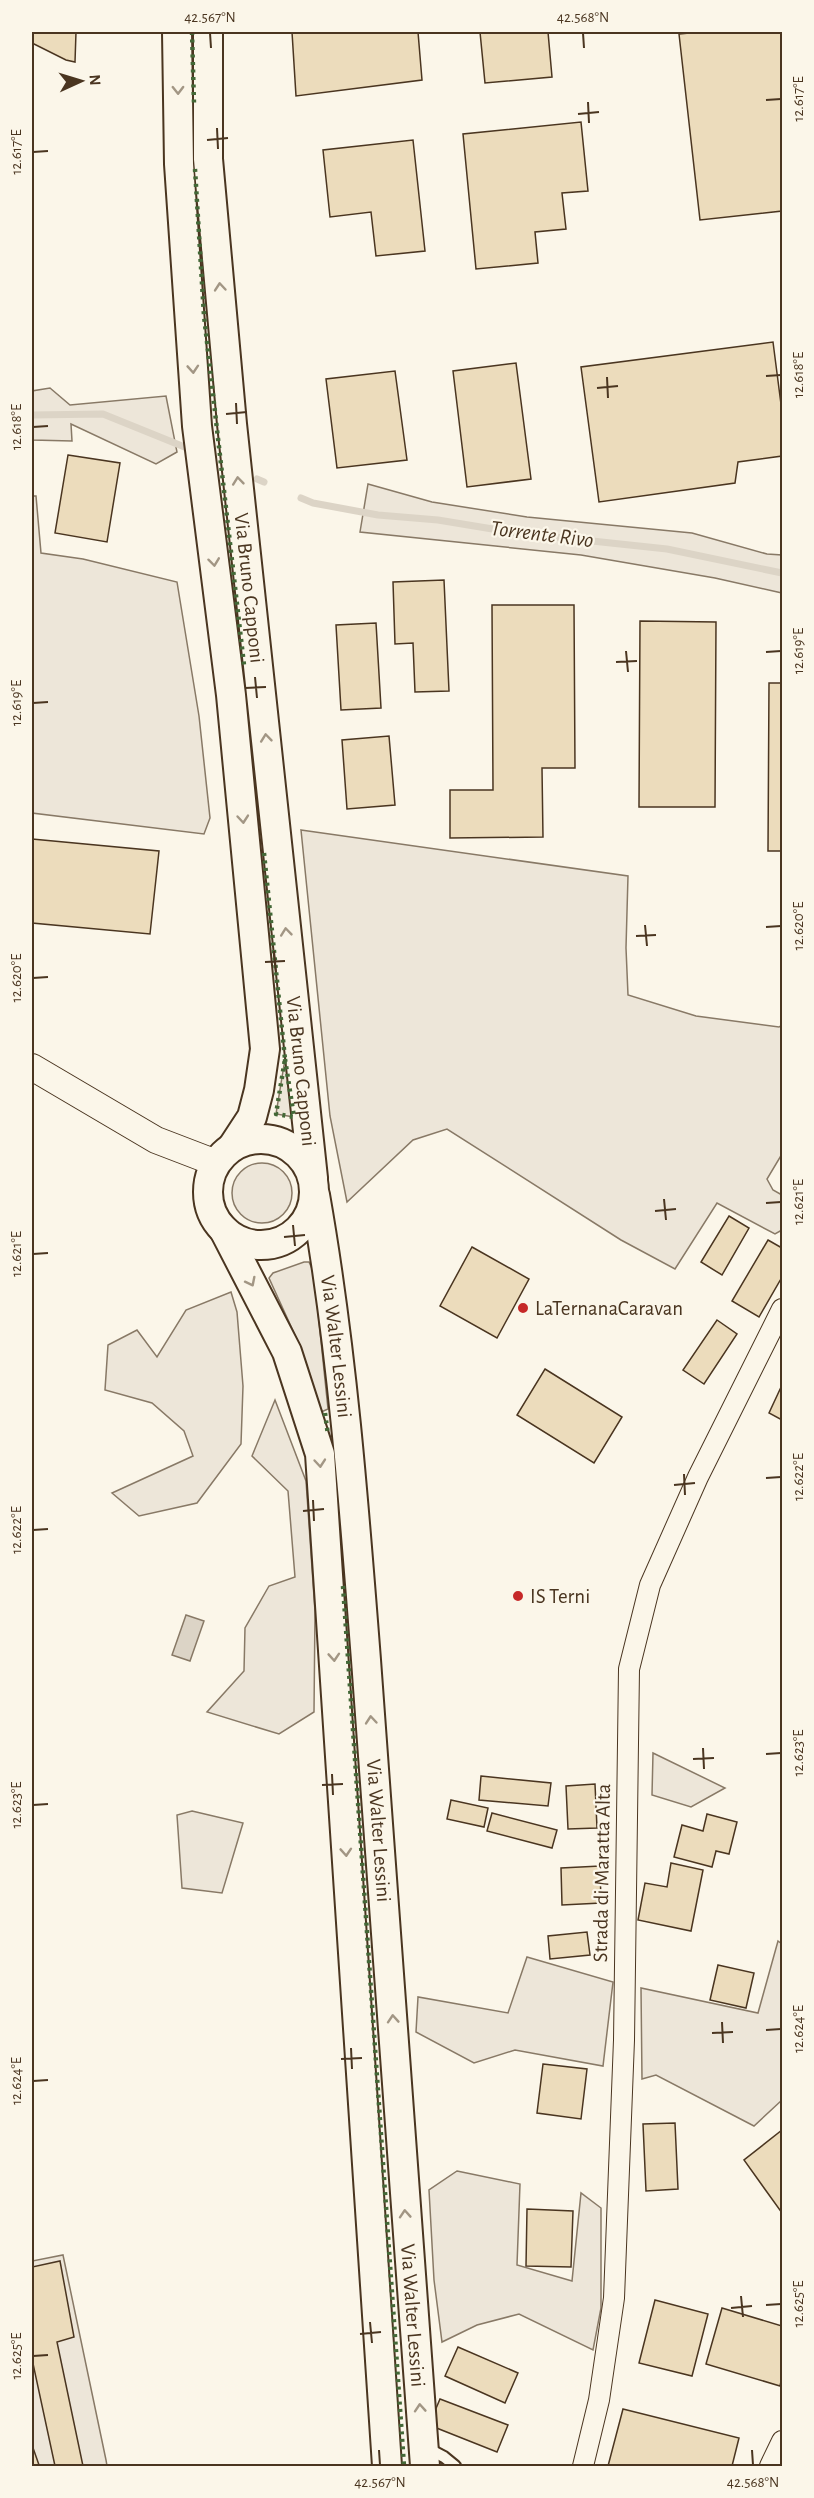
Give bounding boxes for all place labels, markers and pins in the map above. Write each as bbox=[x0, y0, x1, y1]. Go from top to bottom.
place label: LaTernanaCaravan bbox=[535, 1298, 683, 1319]
marker: LaTernanaCaravan bbox=[516, 1301, 530, 1315]
place label: IS Terni bbox=[530, 1586, 590, 1607]
marker: IS Terni bbox=[511, 1589, 525, 1603]

